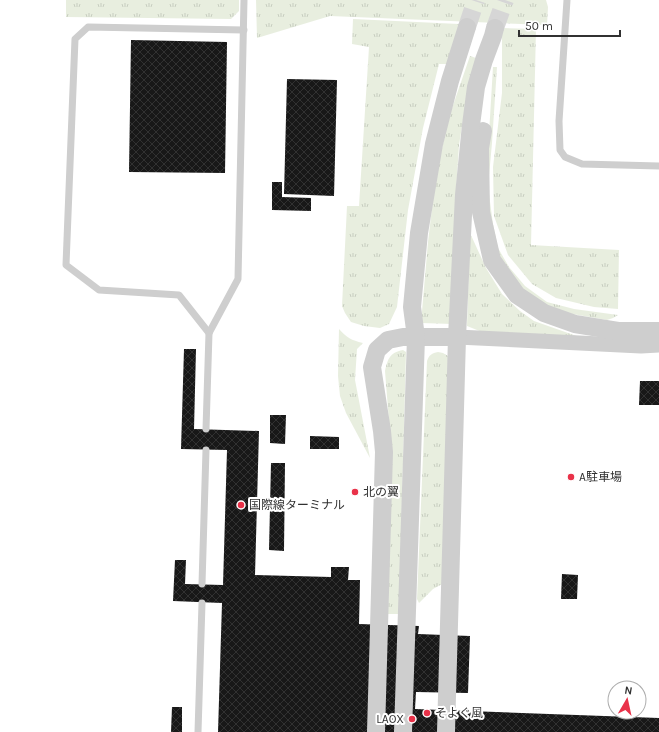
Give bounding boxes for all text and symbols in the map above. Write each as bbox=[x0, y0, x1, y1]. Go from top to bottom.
scale bar bbox=[519, 12, 620, 38]
text: 50 m bbox=[525, 19, 553, 33]
place label: A駐車場 bbox=[579, 470, 622, 484]
marker: A駐車場 bbox=[566, 472, 576, 482]
place label: 北の翼 bbox=[363, 485, 399, 499]
marker: 北の翼 bbox=[350, 487, 360, 497]
place label: 国際線ターミナル bbox=[249, 498, 345, 512]
marker: 国際線ターミナル bbox=[236, 500, 246, 510]
north arrow bbox=[607, 680, 647, 720]
text: N bbox=[624, 684, 633, 698]
place label: そよぐ風 bbox=[435, 706, 483, 720]
marker: そよぐ風 bbox=[422, 708, 432, 718]
place label: LAOX bbox=[376, 712, 404, 726]
marker: LAOX bbox=[407, 714, 417, 724]

